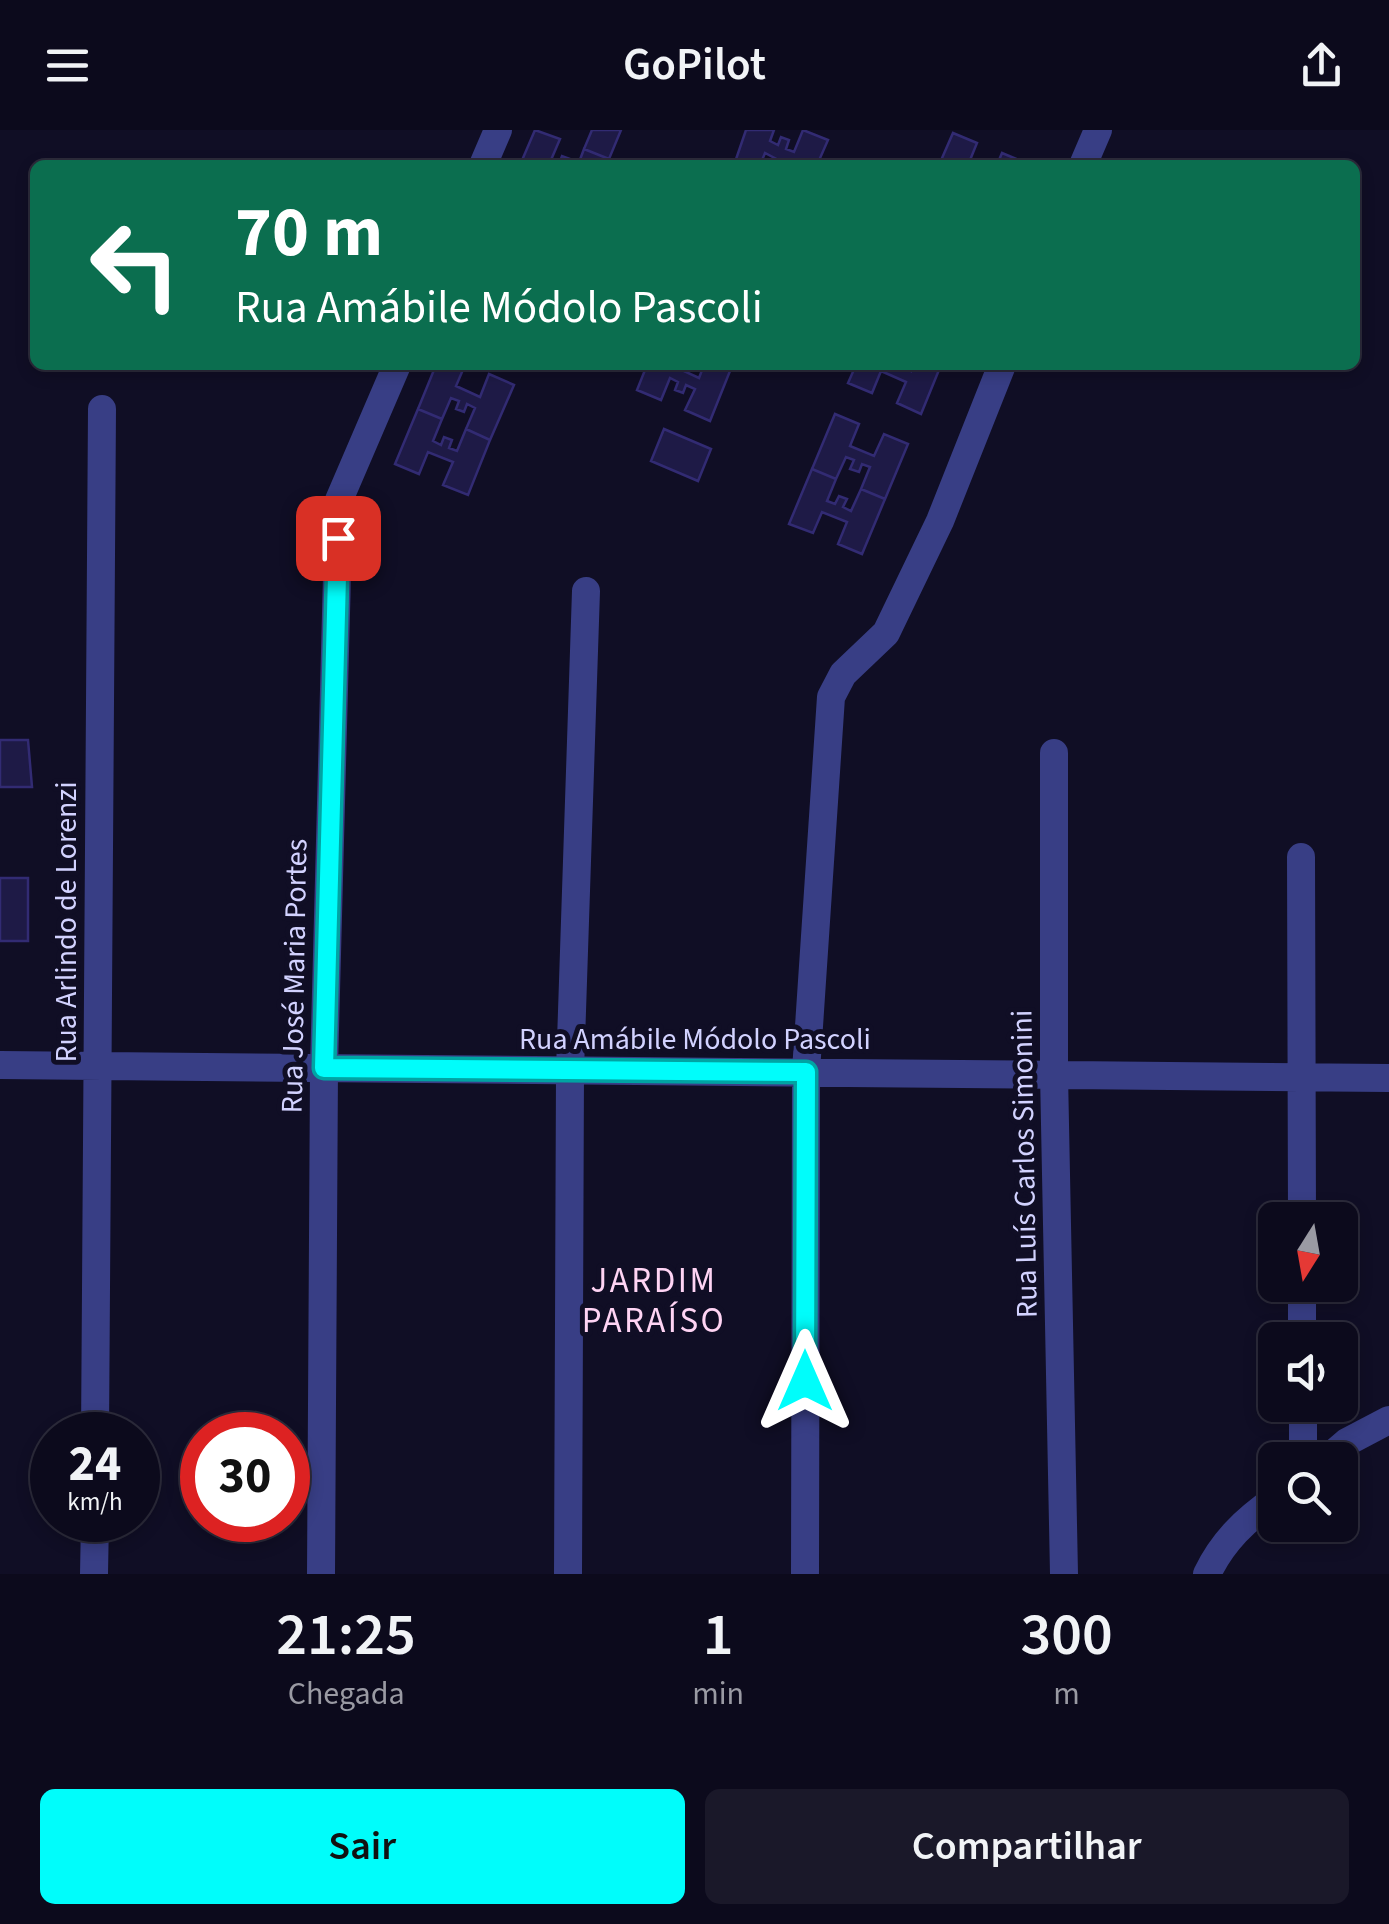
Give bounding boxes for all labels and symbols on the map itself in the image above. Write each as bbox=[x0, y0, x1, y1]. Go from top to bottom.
pin bbox=[296, 496, 381, 581]
street label: Rua Arlindo de Lorenzi bbox=[45, 781, 88, 1063]
street label: Rua José Maria Portes bbox=[271, 838, 318, 1114]
street label: Rua Luís Carlos Simonini bbox=[1000, 1010, 1049, 1318]
street label: Rua Amábile Módolo Pascoli bbox=[519, 1018, 871, 1061]
north arrow bbox=[1258, 1202, 1358, 1302]
district label: JARDIM PARAÍSO bbox=[582, 1256, 726, 1346]
position arrow bbox=[753, 1329, 857, 1433]
speed limit sign: 30 bbox=[180, 1412, 310, 1542]

